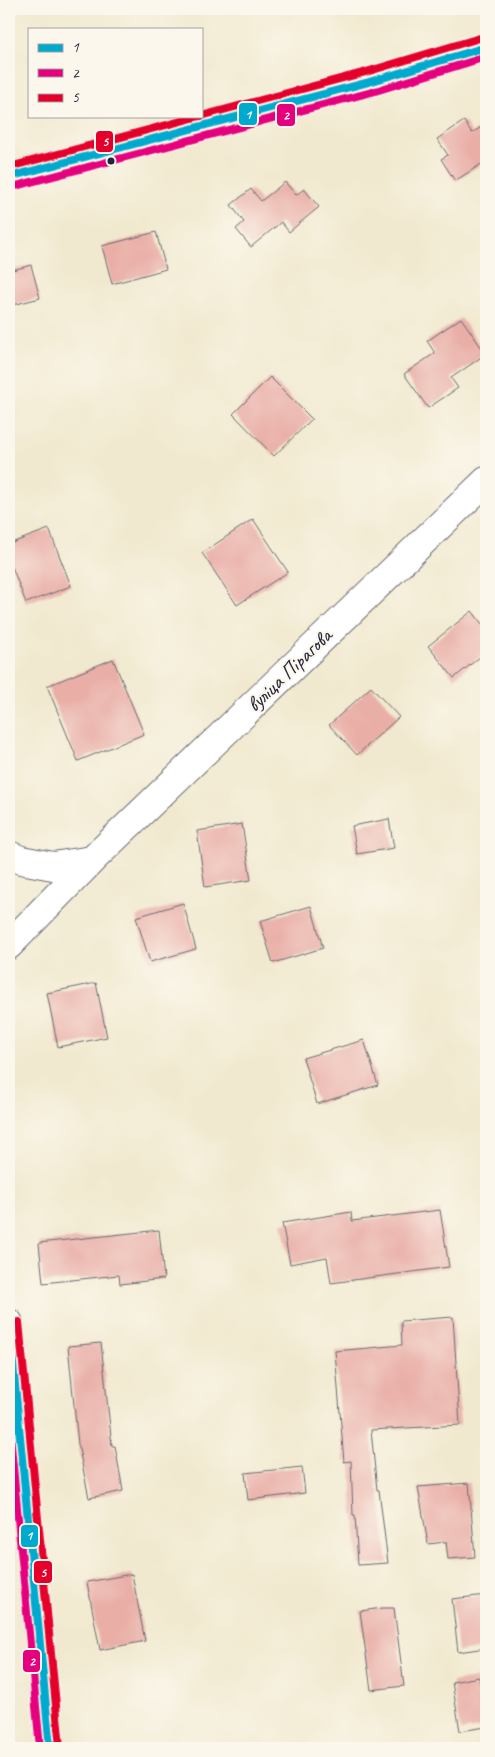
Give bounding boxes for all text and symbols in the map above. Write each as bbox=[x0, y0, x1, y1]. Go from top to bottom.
legend bbox=[28, 28, 202, 118]
text: 1 bbox=[72, 38, 80, 57]
text: 2 bbox=[72, 64, 80, 83]
text: 5 bbox=[72, 88, 80, 107]
line badge: 1 bbox=[238, 102, 258, 126]
line badge: 2 bbox=[276, 103, 296, 127]
text: 1 bbox=[245, 106, 253, 123]
text: 2 bbox=[283, 107, 291, 124]
line badge: 5 bbox=[95, 130, 114, 153]
text: 5 bbox=[102, 133, 110, 150]
unlabelled marker bbox=[106, 156, 116, 166]
street label: вуліца Пірагова bbox=[241, 621, 339, 717]
line badge: 1 bbox=[20, 1524, 39, 1548]
text: 1 bbox=[26, 1527, 34, 1544]
line badge: 5 bbox=[33, 1560, 53, 1584]
text: 5 bbox=[40, 1564, 48, 1581]
line badge: 2 bbox=[22, 1649, 41, 1673]
text: 2 bbox=[29, 1653, 37, 1670]

